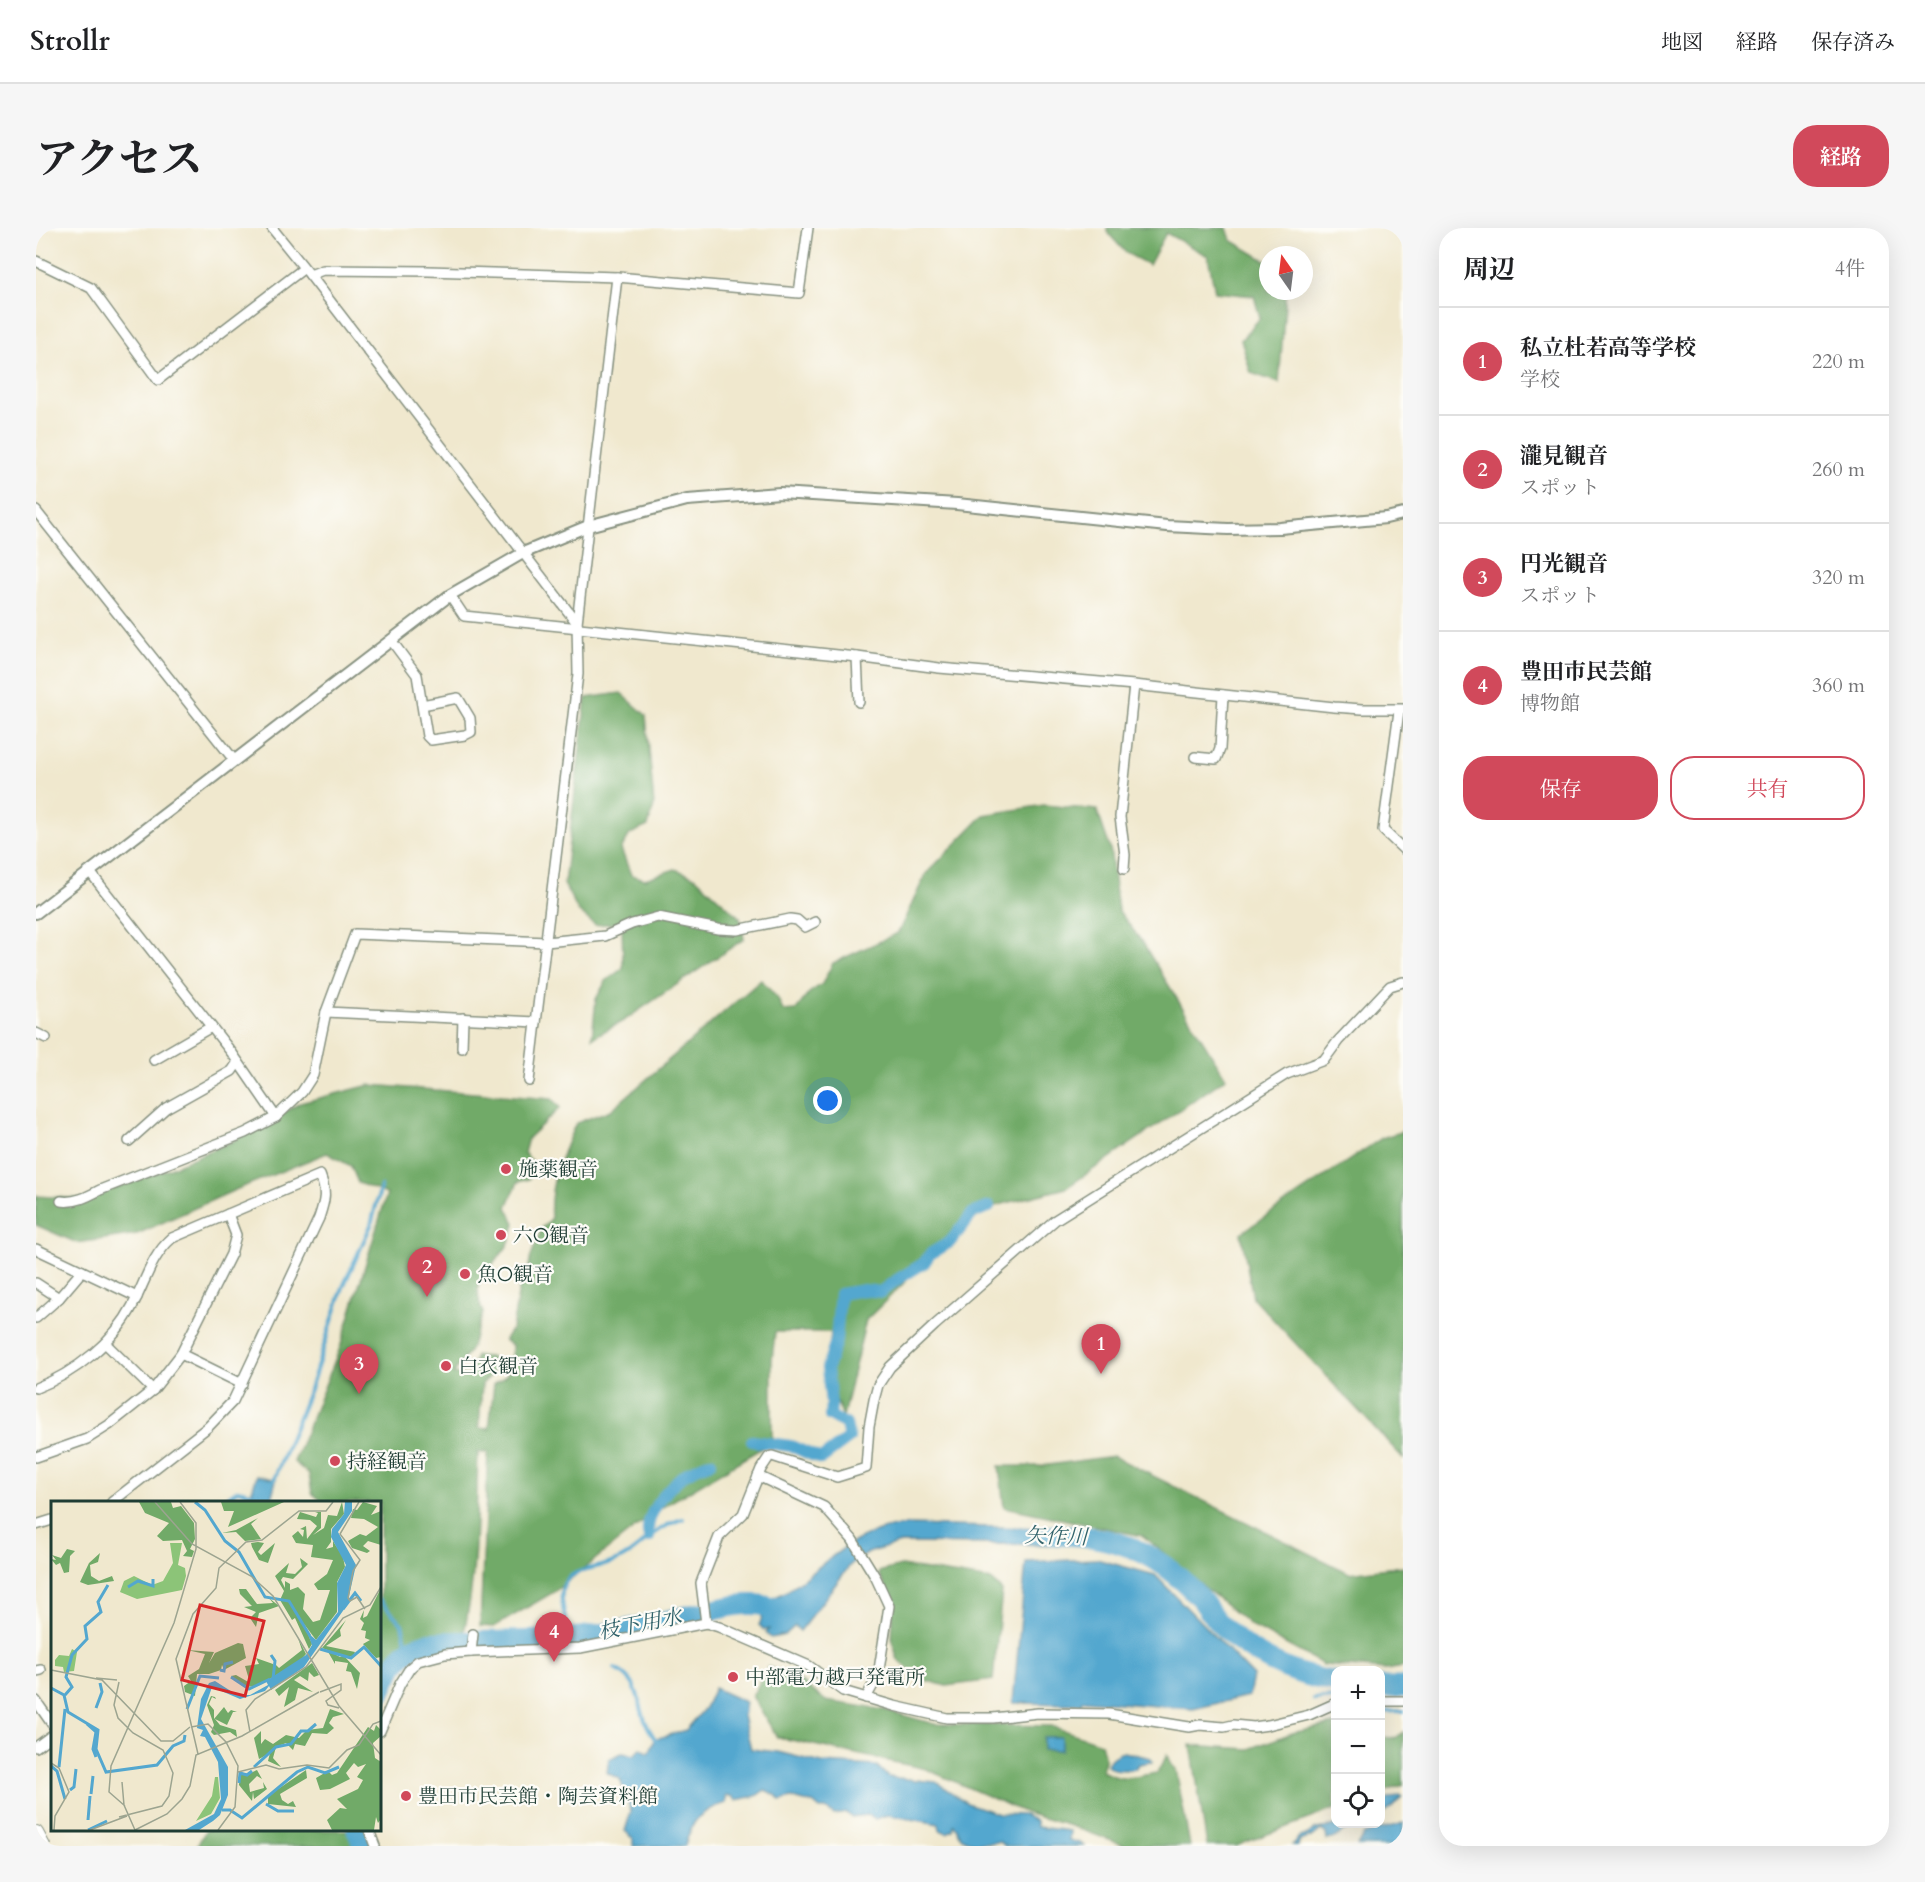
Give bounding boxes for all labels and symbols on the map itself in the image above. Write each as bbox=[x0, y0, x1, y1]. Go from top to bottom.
north arrow bbox=[1259, 246, 1313, 300]
your location bbox=[813, 1086, 842, 1115]
place label: 施薬観音 bbox=[518, 1156, 598, 1183]
marker: 施薬観音 bbox=[499, 1162, 513, 1176]
place label: 六◯観音 bbox=[513, 1222, 589, 1249]
marker: 六◯観音 bbox=[494, 1228, 508, 1242]
pin: 2 bbox=[408, 1248, 446, 1297]
place label: 魚◯観音 bbox=[477, 1261, 553, 1288]
marker: 魚◯観音 bbox=[458, 1267, 472, 1281]
pin: 1 bbox=[1082, 1324, 1120, 1374]
pin: 3 bbox=[340, 1344, 378, 1394]
place label: 白衣観音 bbox=[458, 1353, 538, 1380]
marker: 白衣観音 bbox=[439, 1359, 453, 1373]
place label: 持経観音 bbox=[347, 1448, 427, 1475]
marker: 持経観音 bbox=[328, 1454, 342, 1468]
inset map bbox=[51, 1501, 381, 1831]
water label: 矢作川 bbox=[1024, 1521, 1090, 1552]
water label: 枝下用水 bbox=[596, 1602, 686, 1647]
pin: 4 bbox=[534, 1612, 574, 1662]
place label: 中部電力越戸発電所 bbox=[745, 1664, 925, 1691]
marker: 中部電力越戸発電所 bbox=[726, 1670, 740, 1684]
place label: 豊田市民芸館・陶芸資料館 bbox=[418, 1783, 658, 1810]
marker: 豊田市民芸館・陶芸資料館 bbox=[399, 1789, 413, 1803]

